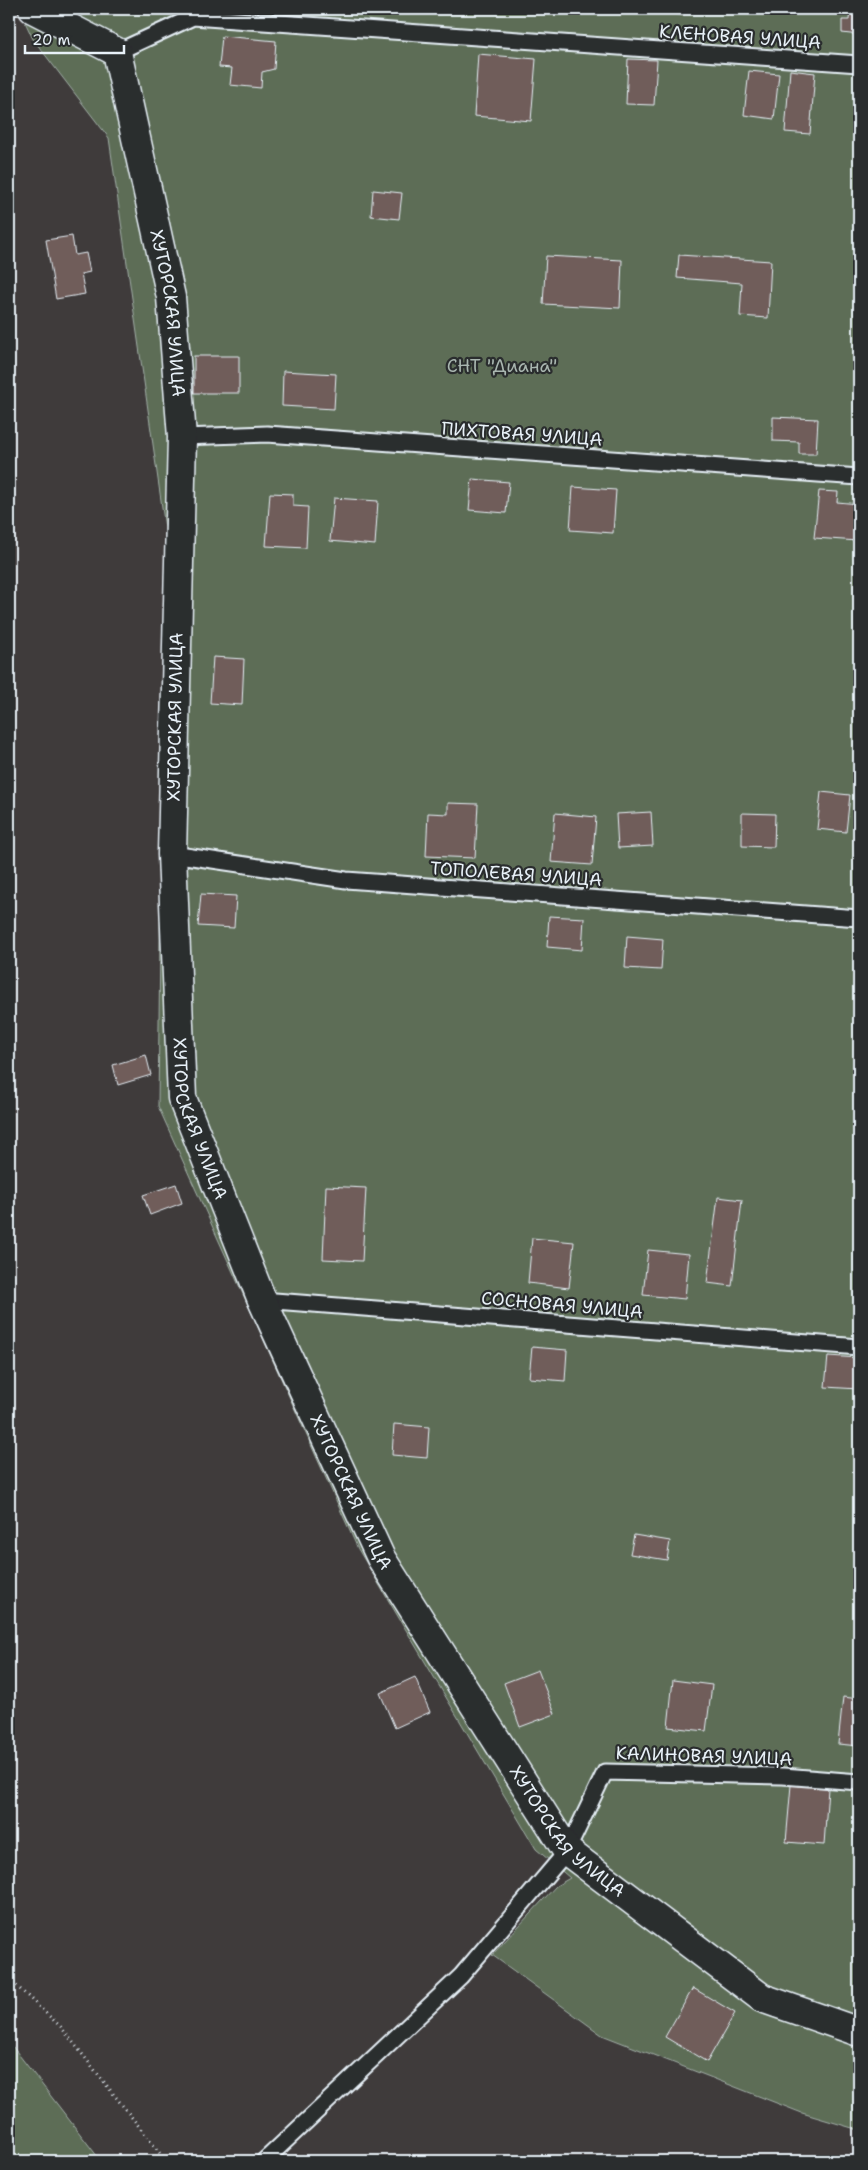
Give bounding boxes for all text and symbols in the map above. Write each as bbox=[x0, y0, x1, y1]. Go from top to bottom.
street label: КЛЕНОВАЯ УЛИЦА bbox=[658, 19, 822, 55]
scale bar bbox=[25, 22, 124, 54]
text: 20 m bbox=[32, 30, 71, 50]
street label: ХУТОРСКАЯ УЛИЦА bbox=[144, 227, 191, 398]
park label: СНТ "Диана" bbox=[447, 354, 557, 378]
street label: ПИХТОВАЯ УЛИЦА bbox=[441, 416, 603, 452]
street label: ХУТОРСКАЯ УЛИЦА bbox=[162, 632, 188, 802]
street label: ТОПОЛЕВАЯ УЛИЦА bbox=[429, 856, 603, 892]
street label: ХУТОРСКАЯ УЛИЦА bbox=[168, 1037, 233, 1203]
street label: СОСНОВАЯ УЛИЦА bbox=[480, 1286, 644, 1324]
street label: ХУТОРСКАЯ УЛИЦА bbox=[304, 1411, 398, 1575]
street label: КАЛИНОВАЯ УЛИЦА bbox=[615, 1741, 793, 1771]
street label: ХУТОРСКАЯ УЛИЦА bbox=[504, 1761, 630, 1903]

